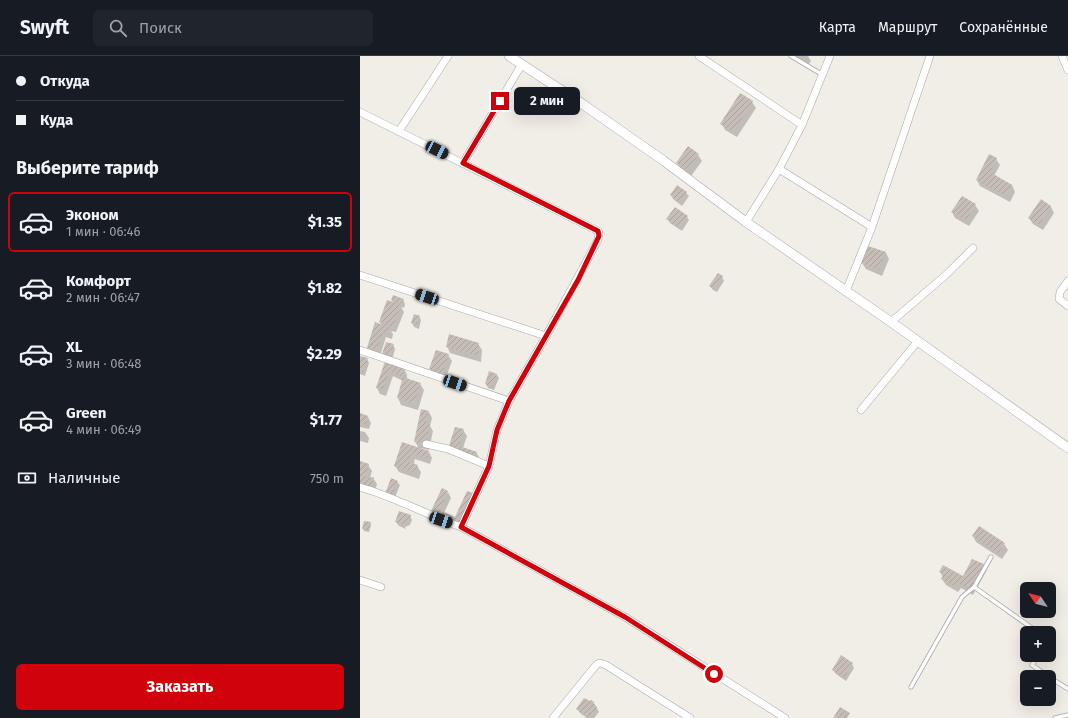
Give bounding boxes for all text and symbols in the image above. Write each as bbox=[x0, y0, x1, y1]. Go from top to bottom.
search box bbox=[93, 10, 373, 46]
text: Swyft bbox=[20, 16, 69, 39]
icon: search bbox=[107, 17, 129, 39]
text: Поиск bbox=[139, 19, 182, 37]
text: Карта bbox=[819, 19, 856, 36]
text: Маршрут bbox=[878, 19, 937, 36]
text: Сохранённые bbox=[959, 19, 1048, 36]
text: Откуда bbox=[40, 72, 90, 90]
callout: 2 мин bbox=[514, 87, 580, 115]
route end bbox=[491, 92, 509, 110]
text: 2 мин bbox=[530, 93, 564, 108]
text: Куда bbox=[40, 111, 73, 129]
car bbox=[424, 139, 450, 161]
text: Выберите тариф bbox=[16, 157, 159, 179]
icon: car bbox=[18, 204, 54, 240]
text: Эконом bbox=[66, 206, 119, 224]
text: $1.35 bbox=[308, 213, 342, 231]
text: 1 мин · 06:46 bbox=[66, 224, 140, 239]
icon: car bbox=[18, 270, 54, 306]
text: Комфорт bbox=[66, 272, 131, 290]
text: $1.82 bbox=[307, 279, 342, 297]
car bbox=[414, 288, 440, 306]
text: 2 мин · 06:47 bbox=[66, 290, 140, 305]
icon: car bbox=[18, 336, 54, 372]
text: XL bbox=[66, 338, 82, 356]
text: $2.29 bbox=[307, 345, 342, 363]
text: 3 мин · 06:48 bbox=[66, 356, 142, 371]
car bbox=[442, 373, 468, 393]
icon: car bbox=[18, 402, 54, 438]
text: Green bbox=[66, 404, 106, 422]
text: $1.77 bbox=[310, 411, 342, 429]
text: 4 мин · 06:49 bbox=[66, 422, 141, 437]
icon: cash bbox=[16, 467, 38, 489]
text: Наличные bbox=[48, 469, 120, 487]
text: 750 m bbox=[310, 471, 344, 486]
car bbox=[428, 510, 454, 530]
north arrow bbox=[1020, 582, 1056, 618]
map controls bbox=[1020, 582, 1056, 706]
button: + bbox=[1020, 626, 1056, 662]
button: Заказать bbox=[16, 664, 344, 710]
route start bbox=[705, 665, 723, 683]
button: − bbox=[1020, 670, 1056, 706]

